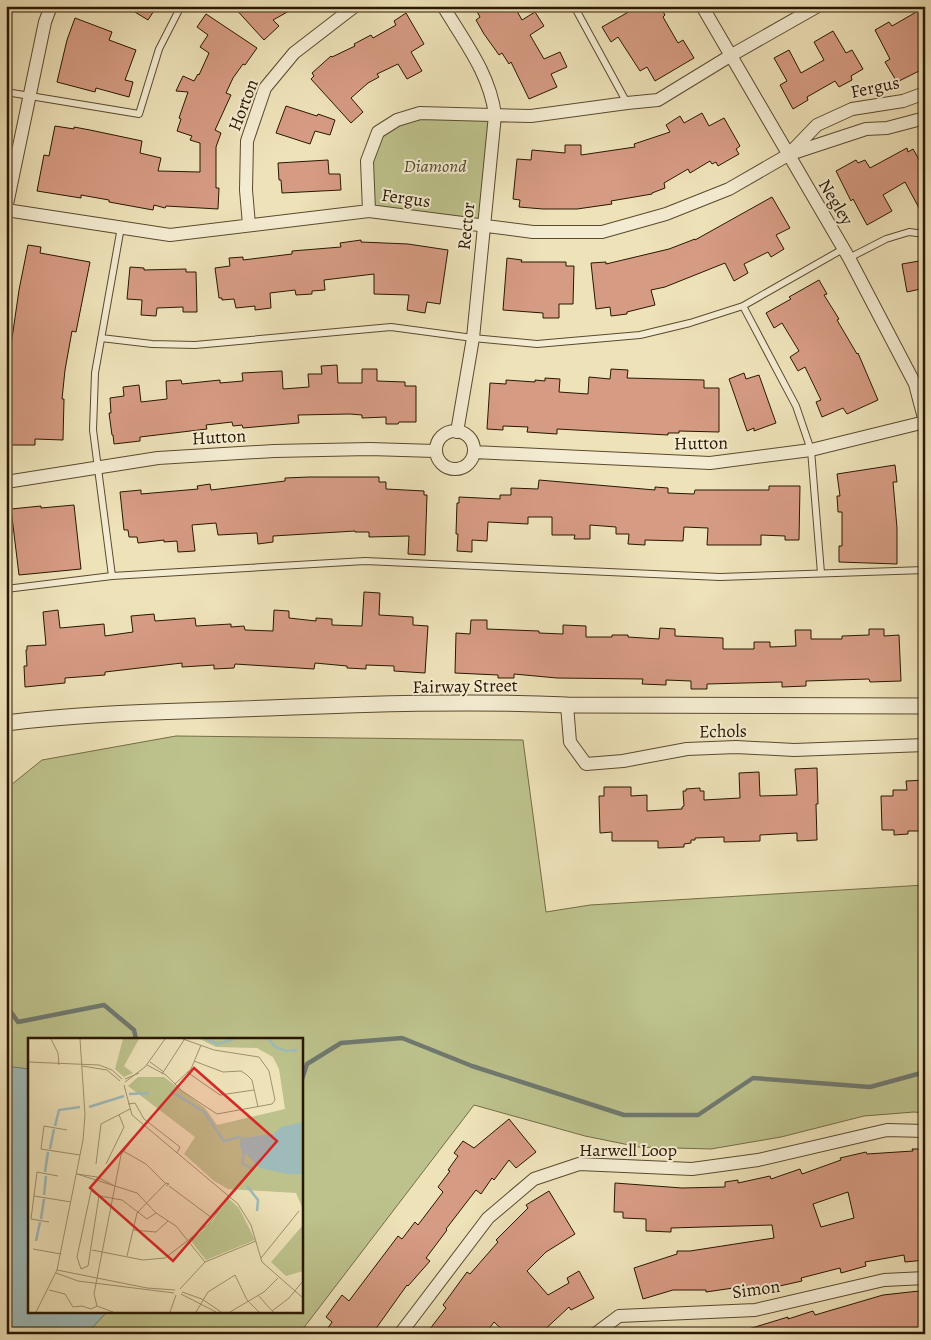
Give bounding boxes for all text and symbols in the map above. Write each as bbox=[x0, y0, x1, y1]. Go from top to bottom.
street label: Fergus bbox=[848, 70, 902, 104]
street label: Horton bbox=[222, 75, 264, 134]
park label: Diamond bbox=[403, 154, 467, 178]
street label: Negley bbox=[813, 174, 860, 230]
street label: Fergus bbox=[380, 183, 432, 213]
street label: Rector bbox=[452, 201, 480, 251]
street label: Hutton bbox=[191, 424, 247, 450]
street label: Hutton bbox=[674, 431, 728, 455]
street label: Fairway Street bbox=[412, 673, 518, 699]
street label: Echols bbox=[699, 719, 747, 743]
inset map bbox=[28, 1038, 302, 1312]
street label: Harwell Loop bbox=[579, 1138, 677, 1162]
street label: Simon bbox=[730, 1274, 782, 1304]

